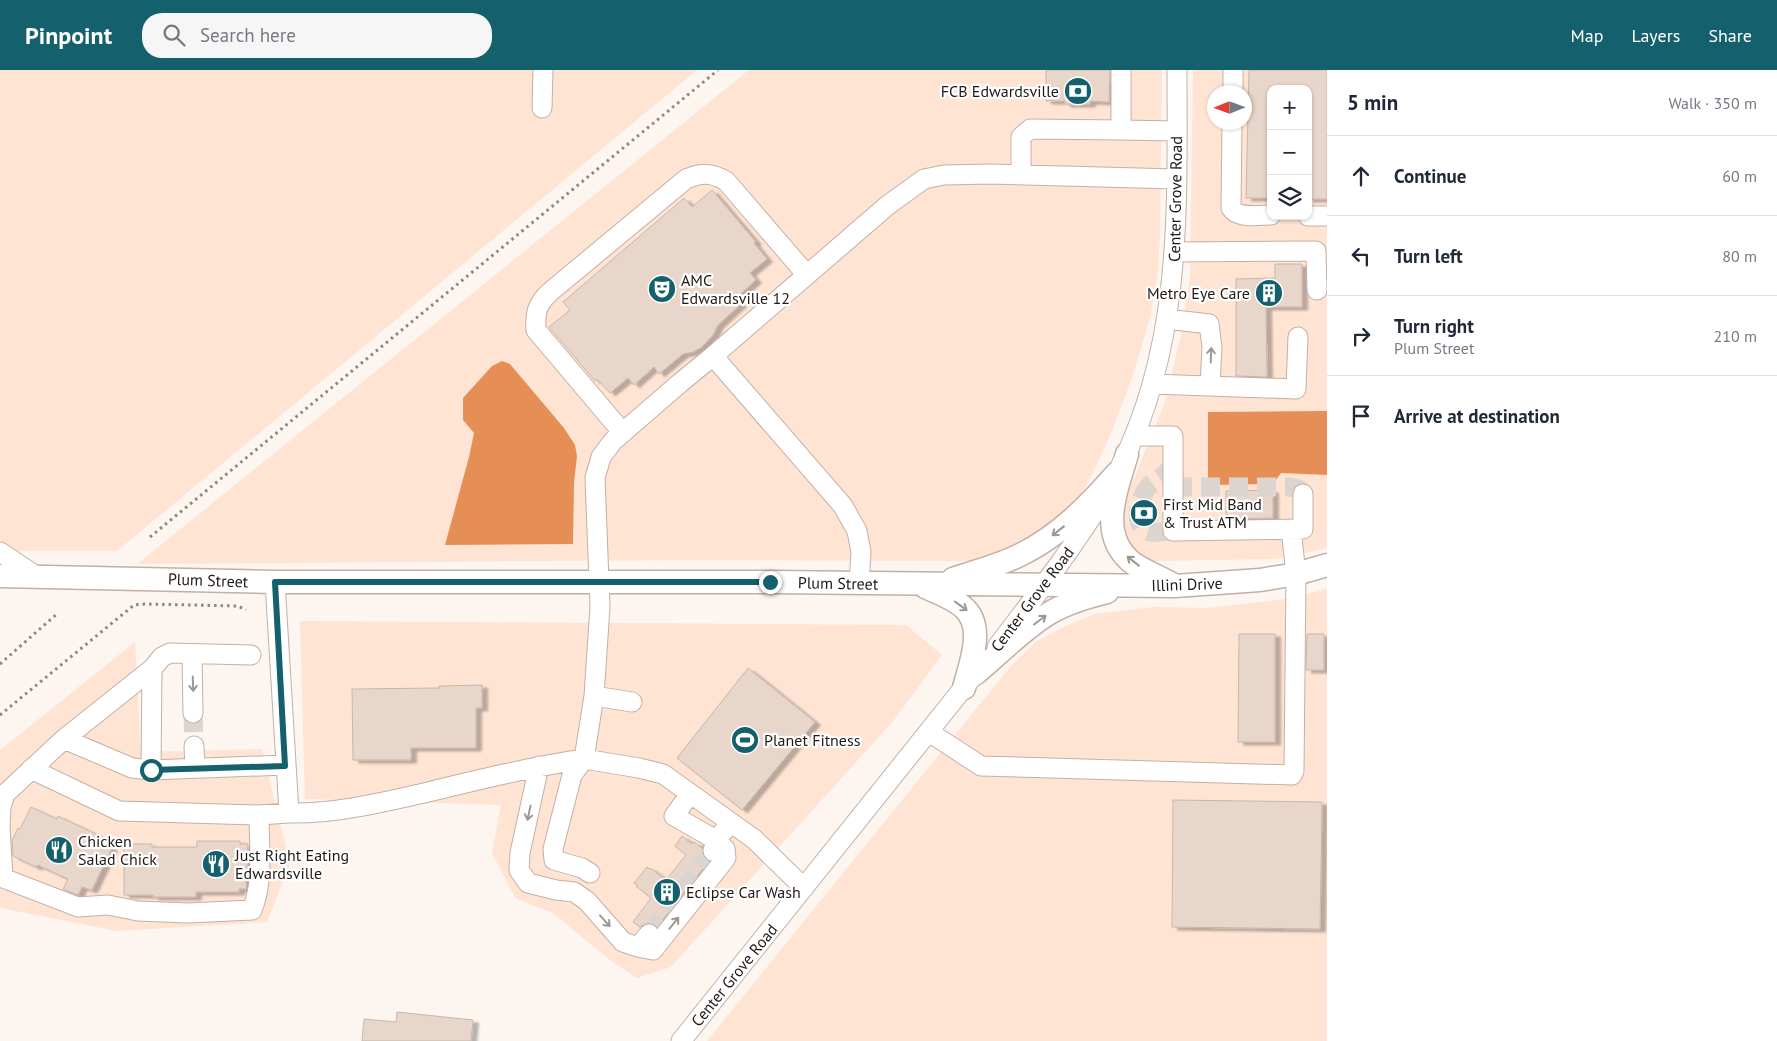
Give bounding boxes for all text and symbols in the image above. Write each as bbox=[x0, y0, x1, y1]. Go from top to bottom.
search box bbox=[142, 13, 492, 58]
text: Pinpoint bbox=[25, 20, 112, 51]
icon: search bbox=[160, 21, 188, 49]
text: Search here bbox=[200, 23, 296, 47]
text: Map bbox=[1571, 24, 1603, 47]
text: Layers bbox=[1631, 24, 1680, 47]
text: Share bbox=[1708, 24, 1752, 47]
bank icon: FCB Edwardsville bbox=[1063, 76, 1093, 106]
place label: FCB Edwardsville bbox=[941, 81, 1059, 101]
north arrow bbox=[1207, 85, 1252, 130]
map controls bbox=[1267, 85, 1312, 220]
button: + bbox=[1267, 85, 1312, 130]
text: 5 min bbox=[1347, 89, 1398, 116]
text: Walk · 350 m bbox=[1668, 93, 1757, 113]
button: − bbox=[1267, 130, 1312, 175]
street label: Center Grove Road bbox=[1164, 136, 1186, 262]
icon: ahead bbox=[1347, 162, 1375, 190]
text: Continue bbox=[1394, 164, 1466, 188]
text: 60 m bbox=[1722, 166, 1757, 186]
button: layers bbox=[1267, 175, 1312, 220]
icon: left bbox=[1347, 242, 1375, 270]
text: Turn left bbox=[1394, 244, 1463, 268]
text: 80 m bbox=[1722, 246, 1757, 266]
place label: AMC Edwardsville 12 bbox=[681, 270, 790, 308]
theatre icon: AMC Edwardsville 12 bbox=[647, 274, 677, 304]
building icon: Metro Eye Care bbox=[1254, 278, 1284, 308]
place label: Metro Eye Care bbox=[1147, 283, 1250, 303]
text: Turn right bbox=[1394, 314, 1474, 338]
icon: right bbox=[1347, 322, 1375, 350]
text: 210 m bbox=[1714, 326, 1757, 346]
text: Plum Street bbox=[1394, 338, 1474, 358]
one-way arrow bbox=[1207, 347, 1216, 363]
icon: arrive bbox=[1347, 402, 1375, 430]
text: Arrive at destination bbox=[1394, 404, 1560, 428]
place label: First Mid Band & Trust ATM bbox=[1163, 494, 1262, 532]
bank icon: First Mid Band & Trust ATM bbox=[1129, 498, 1159, 528]
one-way arrow bbox=[1052, 526, 1065, 537]
street label: Center Grove Road bbox=[986, 543, 1078, 655]
one-way arrow bbox=[1127, 556, 1140, 567]
street label: Plum Street bbox=[167, 569, 249, 591]
route end bbox=[759, 571, 782, 594]
street label: Plum Street bbox=[798, 572, 879, 594]
street label: Illini Drive bbox=[1151, 573, 1223, 595]
one-way arrow bbox=[954, 601, 967, 612]
one-way arrow bbox=[1033, 615, 1047, 625]
one-way arrow bbox=[188, 675, 197, 691]
sports icon: Planet Fitness bbox=[730, 725, 760, 755]
place label: Planet Fitness bbox=[764, 730, 861, 750]
route start bbox=[140, 759, 163, 782]
one-way arrow bbox=[523, 805, 533, 821]
place label: Chicken Salad Chick bbox=[78, 831, 157, 869]
restaurant icon: Chicken Salad Chick bbox=[44, 835, 74, 865]
place label: Just Right Eating Edwardsville bbox=[234, 845, 349, 883]
restaurant icon: Just Right Eating Edwardsville bbox=[201, 849, 231, 879]
building icon: Eclipse Car Wash bbox=[652, 877, 682, 907]
place label: Eclipse Car Wash bbox=[686, 882, 801, 902]
one-way arrow bbox=[599, 914, 611, 927]
one-way arrow bbox=[668, 917, 679, 930]
street label: Center Grove Road bbox=[687, 920, 781, 1030]

